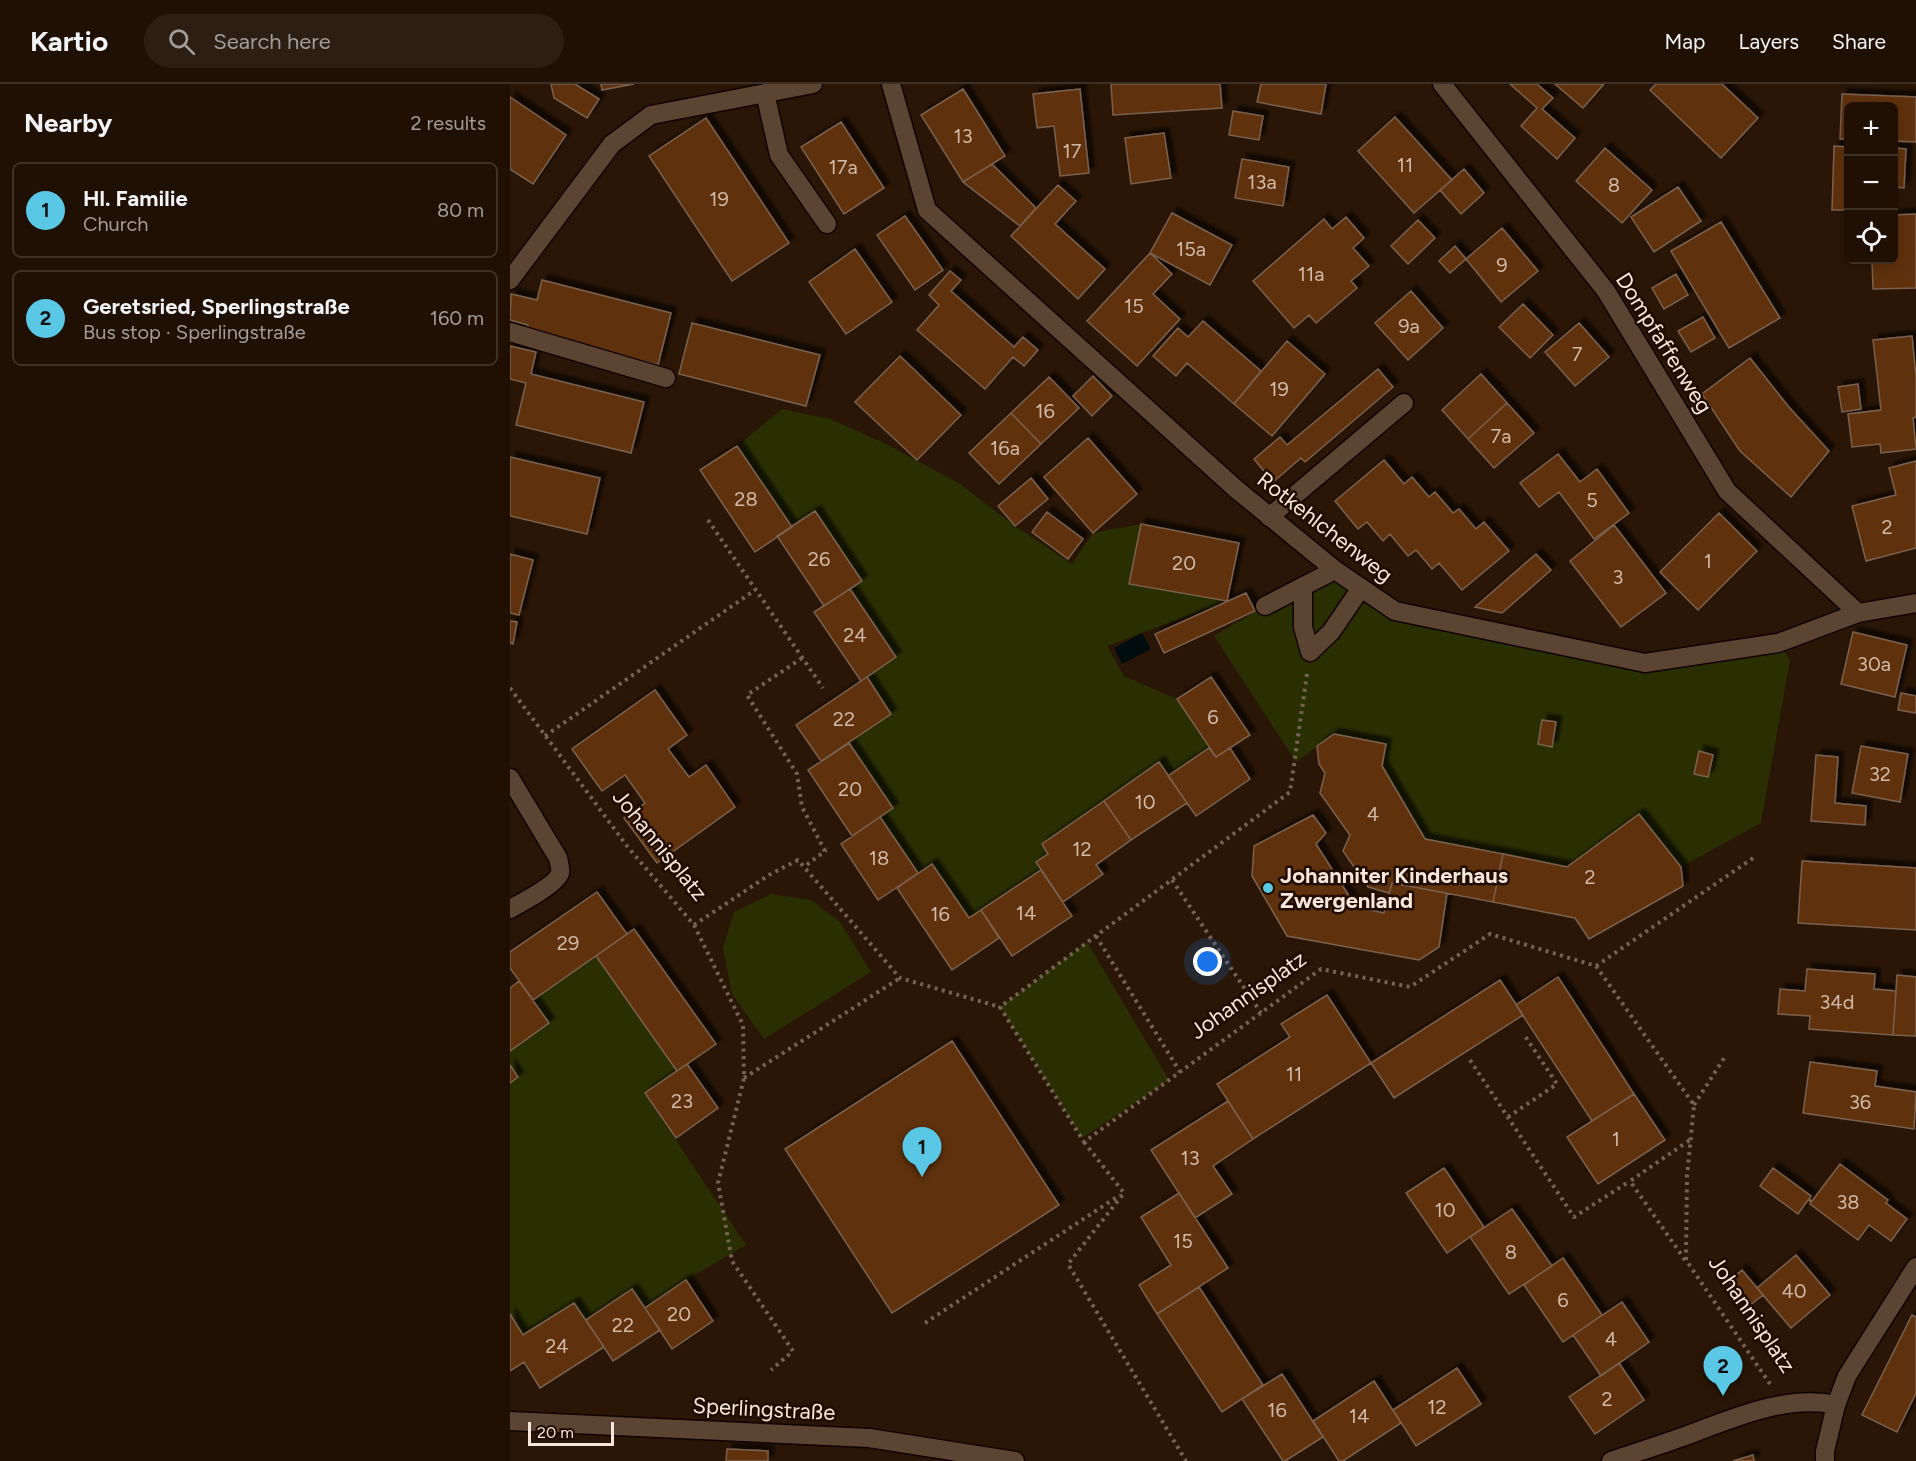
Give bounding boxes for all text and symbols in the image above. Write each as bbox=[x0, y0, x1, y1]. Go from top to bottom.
search box bbox=[144, 14, 564, 68]
text: Kartio bbox=[30, 24, 108, 58]
icon: search bbox=[165, 25, 198, 58]
text: Search here bbox=[213, 28, 331, 55]
text: Map bbox=[1665, 29, 1705, 54]
text: Layers bbox=[1738, 29, 1799, 54]
text: Share bbox=[1832, 29, 1886, 54]
map controls bbox=[1844, 102, 1898, 264]
button: + bbox=[1844, 102, 1898, 156]
text: Nearby bbox=[24, 107, 112, 139]
text: 2 results bbox=[410, 111, 486, 135]
house number: 13 bbox=[953, 124, 973, 148]
house number: 17 bbox=[1063, 139, 1082, 163]
house number: 11 bbox=[1397, 153, 1413, 177]
house number: 17a bbox=[828, 155, 858, 179]
button: − bbox=[1844, 156, 1898, 210]
house number: 13a bbox=[1247, 170, 1277, 194]
house number: 8 bbox=[1608, 173, 1620, 197]
text: Hl. Familie bbox=[83, 185, 188, 212]
house number: 19 bbox=[709, 187, 729, 211]
text: 1 bbox=[41, 198, 50, 222]
text: 80 m bbox=[437, 198, 484, 222]
button: locate bbox=[1844, 210, 1898, 264]
text: Church bbox=[83, 212, 148, 236]
house number: 15a bbox=[1176, 237, 1206, 261]
house number: 9 bbox=[1496, 253, 1508, 277]
house number: 11a bbox=[1298, 262, 1324, 286]
street label: Dompfaffenweg bbox=[1610, 268, 1718, 418]
text: Geretsried, Sperlingstraße bbox=[83, 293, 350, 320]
house number: 15 bbox=[1124, 294, 1144, 318]
text: 2 bbox=[40, 306, 51, 330]
text: 160 m bbox=[430, 306, 484, 330]
house number: 9a bbox=[1398, 314, 1420, 338]
text: Bus stop · Sperlingstraße bbox=[83, 320, 306, 344]
house number: 7 bbox=[1572, 342, 1583, 366]
house number: 19 bbox=[1269, 377, 1289, 401]
house number: 16 bbox=[1035, 399, 1055, 423]
house number: 7a bbox=[1491, 424, 1511, 448]
house number: 16a bbox=[990, 436, 1020, 460]
street label: Rotkehlchenweg bbox=[1252, 466, 1398, 588]
house number: 28 bbox=[734, 487, 758, 511]
house number: 5 bbox=[1586, 488, 1598, 512]
house number: 2 bbox=[1881, 515, 1893, 539]
house number: 26 bbox=[808, 547, 830, 571]
house number: 1 bbox=[1704, 549, 1712, 573]
house number: 20 bbox=[1172, 551, 1196, 575]
house number: 3 bbox=[1613, 565, 1623, 589]
house number: 24 bbox=[843, 623, 867, 647]
house number: 30a bbox=[1857, 652, 1891, 676]
house number: 6 bbox=[1207, 705, 1219, 729]
house number: 22 bbox=[833, 707, 855, 731]
house number: 32 bbox=[1869, 762, 1891, 786]
house number: 20 bbox=[838, 777, 862, 801]
street label: Johannisplatz bbox=[607, 784, 713, 906]
house number: 10 bbox=[1134, 790, 1156, 814]
house number: 4 bbox=[1367, 802, 1379, 826]
house number: 12 bbox=[1072, 837, 1092, 861]
house number: 18 bbox=[869, 846, 889, 870]
place label: Johanniter Kinderhaus Zwergenland bbox=[1280, 862, 1508, 914]
house number: 2 bbox=[1584, 865, 1596, 889]
marker: Johanniter Kinderhaus Zwergenland bbox=[1261, 881, 1275, 895]
house number: 14 bbox=[1016, 901, 1036, 925]
house number: 16 bbox=[930, 902, 950, 926]
house number: 29 bbox=[557, 931, 579, 955]
street label: Johannisplatz bbox=[1185, 945, 1311, 1045]
your location bbox=[1193, 947, 1222, 976]
house number: 34d bbox=[1819, 990, 1855, 1014]
house number: 11 bbox=[1286, 1062, 1302, 1086]
house number: 23 bbox=[671, 1089, 693, 1113]
house number: 36 bbox=[1849, 1090, 1871, 1114]
house number: 1 bbox=[1612, 1127, 1620, 1151]
pin: 1 bbox=[902, 1128, 942, 1177]
house number: 13 bbox=[1180, 1146, 1200, 1170]
house number: 38 bbox=[1836, 1190, 1860, 1214]
house number: 10 bbox=[1434, 1198, 1456, 1222]
house number: 15 bbox=[1173, 1229, 1193, 1253]
house number: 8 bbox=[1505, 1240, 1517, 1264]
street label: Johannisplatz bbox=[1703, 1250, 1801, 1378]
house number: 40 bbox=[1781, 1279, 1807, 1303]
house number: 6 bbox=[1557, 1288, 1569, 1312]
house number: 20 bbox=[667, 1302, 691, 1326]
house number: 22 bbox=[612, 1313, 634, 1337]
house number: 4 bbox=[1605, 1327, 1617, 1351]
house number: 24 bbox=[545, 1334, 569, 1358]
pin: 2 bbox=[1704, 1346, 1742, 1396]
house number: 2 bbox=[1601, 1387, 1613, 1411]
street label: Sperlingstraße bbox=[692, 1392, 836, 1426]
house number: 12 bbox=[1427, 1395, 1447, 1419]
house number: 16 bbox=[1267, 1398, 1287, 1422]
house number: 14 bbox=[1349, 1404, 1369, 1428]
scale bar bbox=[528, 1419, 614, 1446]
text: 20 m bbox=[537, 1423, 574, 1442]

